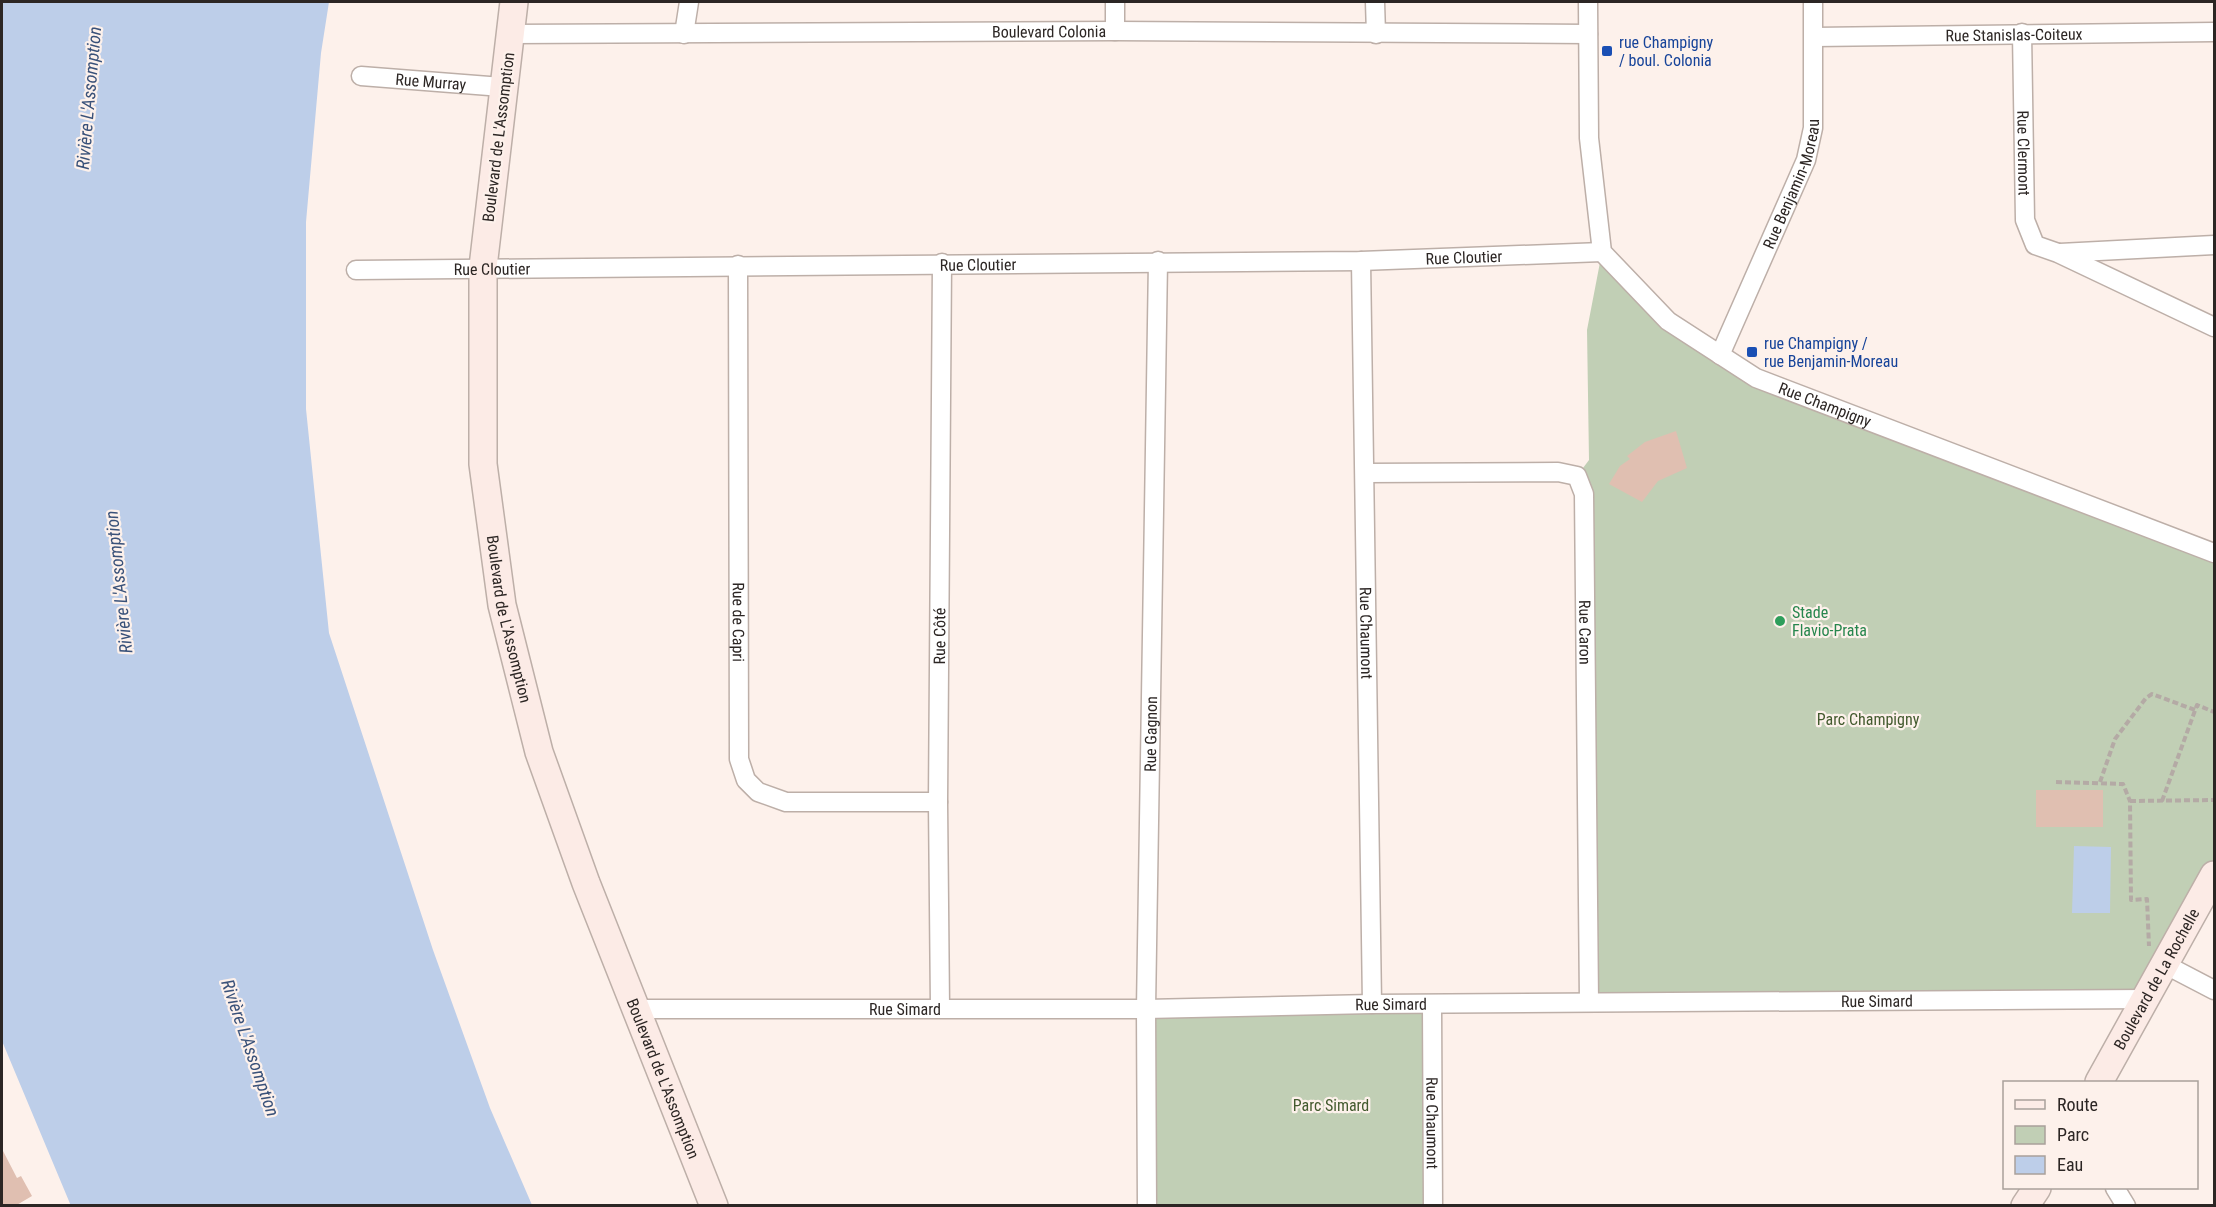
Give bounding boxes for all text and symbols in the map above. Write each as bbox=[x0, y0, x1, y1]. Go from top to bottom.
street label: Boulevard Colonia bbox=[992, 22, 1106, 42]
street label: Rue Stanislas-Coiteux bbox=[1945, 25, 2083, 45]
water label: Rivière L'Assomption bbox=[72, 26, 105, 170]
place label: rue Champigny / boul. Colonia bbox=[1619, 33, 1713, 70]
marker: rue Champigny / boul. Colonia bbox=[1600, 44, 1614, 58]
street label: Boulevard de L'Assomption bbox=[479, 51, 518, 223]
street label: Rue Murray bbox=[395, 70, 467, 94]
street label: Rue Clermont bbox=[2013, 110, 2034, 196]
street label: Rue Benjamin-Moreau bbox=[1759, 119, 1823, 252]
street label: Rue Cloutier bbox=[1425, 247, 1503, 269]
street label: Rue Cloutier bbox=[940, 255, 1017, 275]
street label: Rue Cloutier bbox=[454, 259, 531, 279]
place label: rue Champigny / rue Benjamin-Moreau bbox=[1764, 334, 1898, 371]
marker: rue Champigny / rue Benjamin-Moreau bbox=[1745, 345, 1759, 359]
street label: Rue Champigny bbox=[1776, 379, 1874, 431]
water label: Rivière L'Assomption bbox=[101, 510, 136, 655]
street label: Boulevard de L'Assomption bbox=[483, 534, 535, 705]
street label: Rue de Capri bbox=[729, 582, 748, 662]
street label: Rue Chaumont bbox=[1356, 587, 1376, 679]
street label: Rue Caron bbox=[1575, 600, 1595, 665]
place label: Stade Flavio-Prata bbox=[1792, 603, 1867, 640]
street label: Rue Côté bbox=[930, 608, 949, 664]
marker: Stade Flavio-Prata bbox=[1773, 614, 1787, 628]
street label: Rue Gagnon bbox=[1141, 696, 1161, 772]
park label: Parc Champigny bbox=[1817, 710, 1920, 729]
street label: Boulevard de La Rochelle bbox=[2110, 905, 2204, 1053]
water label: Rivière L'Assomption bbox=[217, 977, 284, 1119]
street label: Rue Simard bbox=[1841, 992, 1913, 1011]
street label: Rue Simard bbox=[1355, 995, 1427, 1014]
street label: Boulevard de L'Assomption bbox=[623, 996, 703, 1161]
street label: Rue Simard bbox=[869, 1000, 941, 1019]
street label: Rue Chaumont bbox=[1422, 1077, 1442, 1169]
legend bbox=[2003, 1081, 2198, 1189]
text: Route bbox=[2057, 1094, 2098, 1115]
park label: Parc Simard bbox=[1293, 1096, 1369, 1115]
text: Parc bbox=[2057, 1124, 2089, 1145]
text: Eau bbox=[2057, 1154, 2083, 1175]

